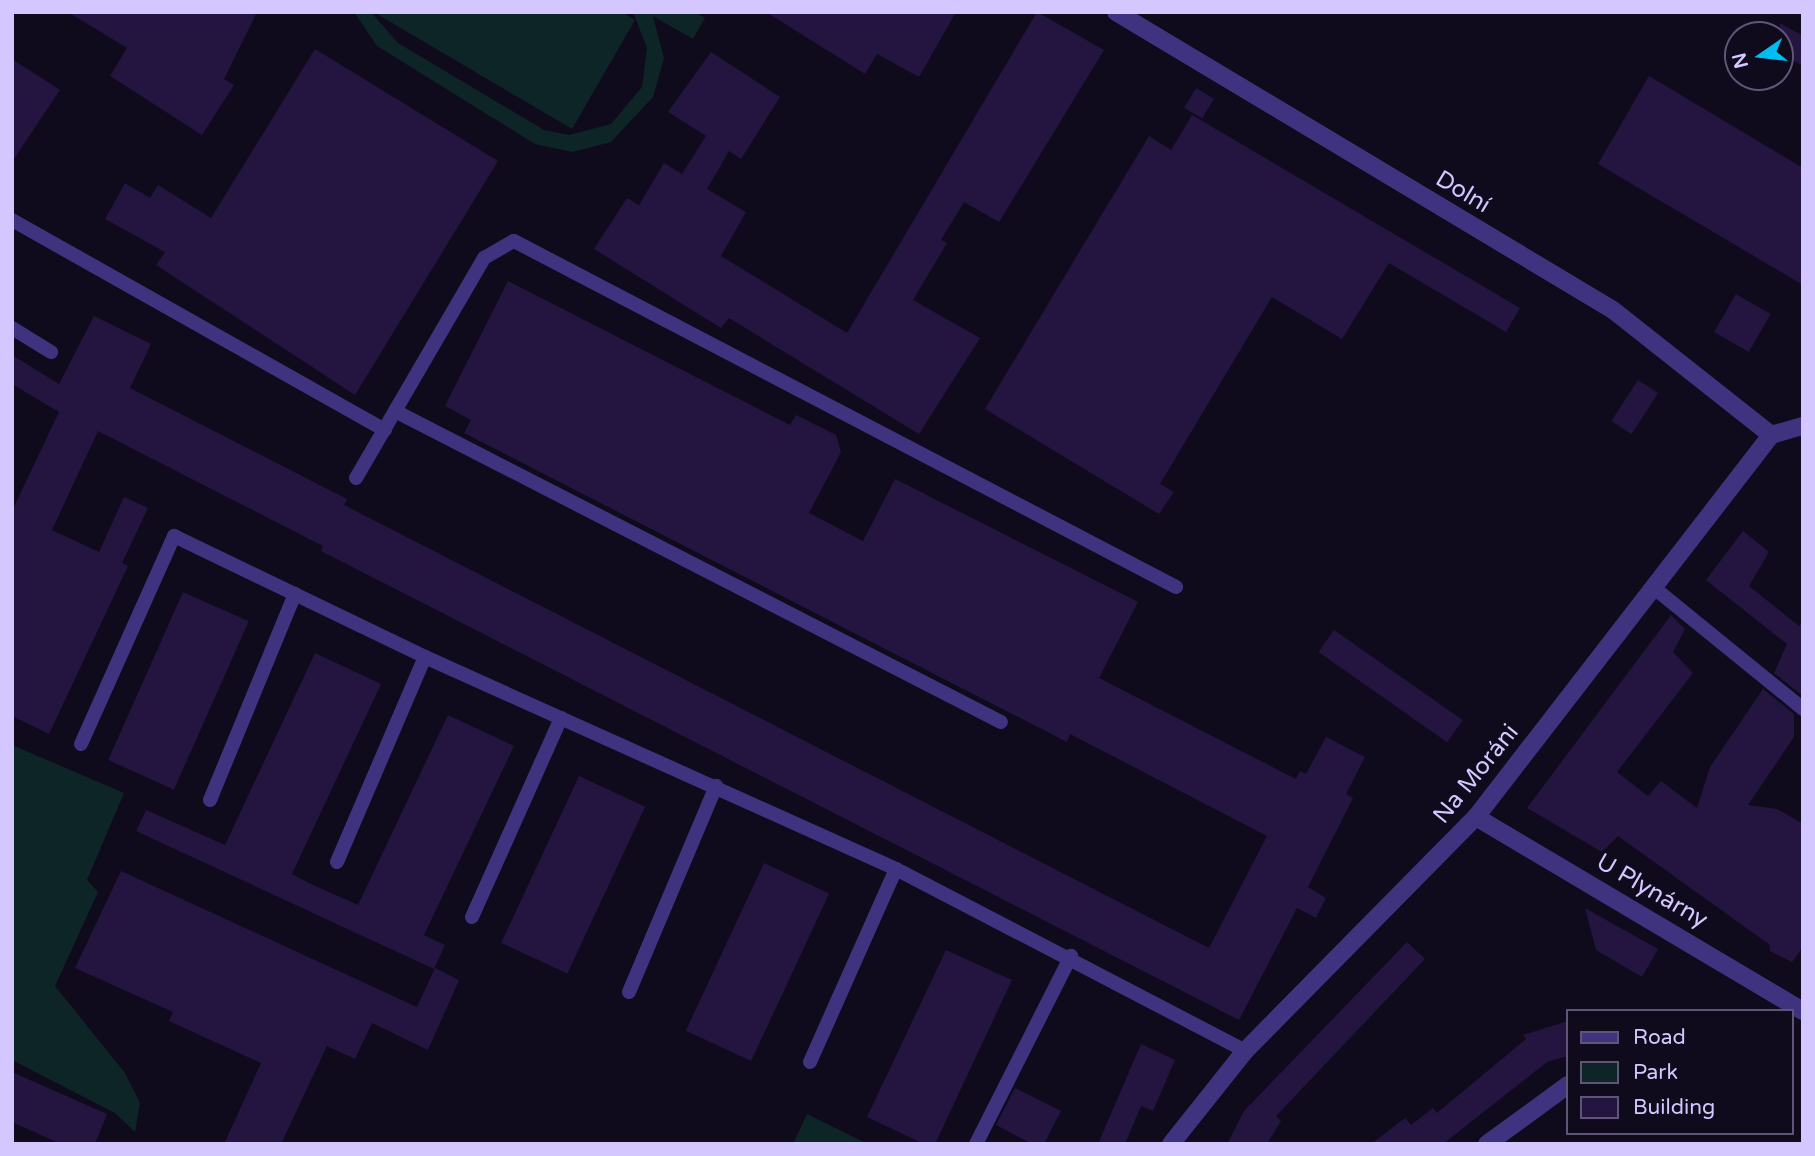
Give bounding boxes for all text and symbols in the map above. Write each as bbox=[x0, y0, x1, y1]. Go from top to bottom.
north arrow bbox=[1724, 21, 1794, 91]
text: N bbox=[1728, 51, 1753, 71]
street label: Dolní bbox=[1430, 165, 1496, 219]
street label: Na Moráni bbox=[1427, 718, 1525, 830]
street label: U Plynárny bbox=[1591, 848, 1713, 934]
legend bbox=[1566, 1009, 1794, 1135]
text: Road bbox=[1633, 1025, 1686, 1050]
text: Park bbox=[1633, 1060, 1678, 1085]
text: Building bbox=[1633, 1095, 1715, 1120]

